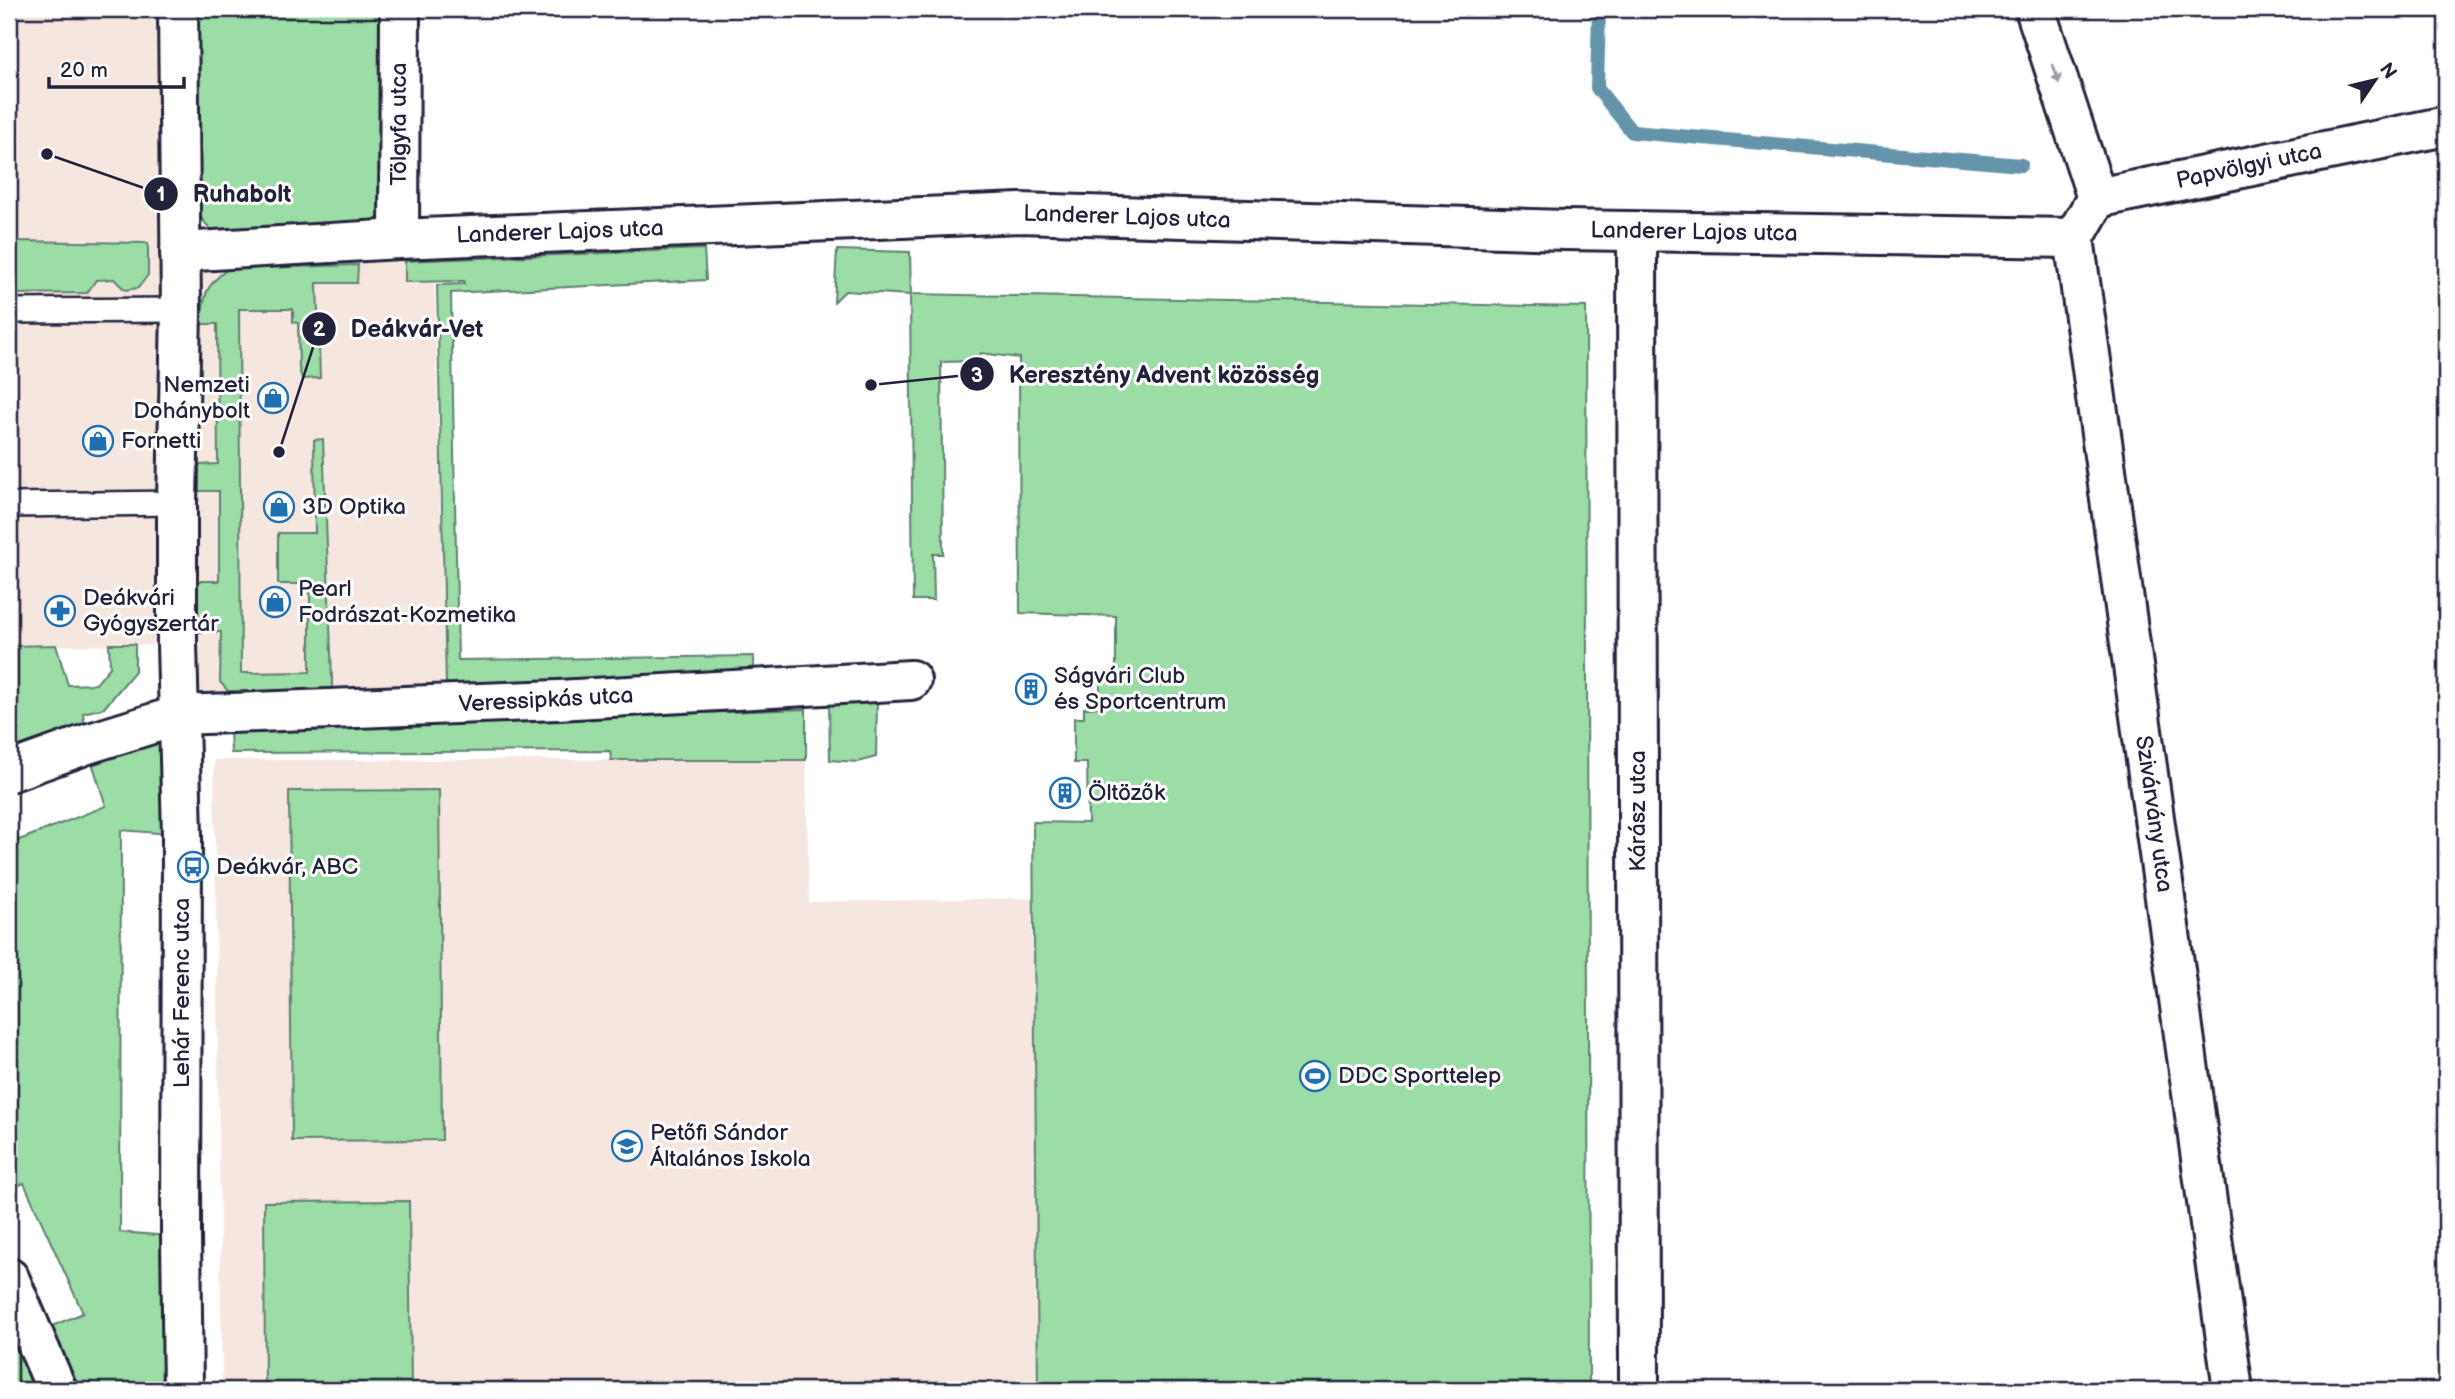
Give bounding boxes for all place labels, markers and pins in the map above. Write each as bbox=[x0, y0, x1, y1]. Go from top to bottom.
callout: Ruhabolt bbox=[144, 171, 306, 216]
callout: Deákvár-Vet bbox=[302, 306, 498, 351]
callout: Keresztény Advent közösség bbox=[960, 352, 1334, 397]
place label: Nemzeti Dohánybolt bbox=[133, 371, 250, 425]
shop icon: Nemzeti Dohánybolt bbox=[256, 381, 290, 415]
shop icon: Fornetti bbox=[81, 424, 115, 458]
place label: Fornetti bbox=[121, 427, 202, 455]
shop icon: 3D Optika bbox=[262, 490, 296, 524]
place label: 3D Optika bbox=[302, 493, 406, 521]
place label: Pearl Fodrászat-Kozmetika bbox=[298, 575, 516, 629]
place label: Deákvári Gyógyszertár bbox=[83, 584, 219, 638]
shop icon: Pearl Fodrászat-Kozmetika bbox=[258, 585, 292, 619]
pharmacy icon: Deákvári Gyógyszertár bbox=[43, 594, 77, 628]
place label: Ságvári Club és Sportcentrum bbox=[1054, 662, 1226, 716]
building icon: Ságvári Club és Sportcentrum bbox=[1014, 672, 1048, 706]
building icon: Öltözők bbox=[1048, 776, 1082, 810]
place label: Öltözők bbox=[1088, 779, 1166, 807]
bus stop icon: Deákvár, ABC bbox=[176, 850, 210, 884]
place label: Deákvár, ABC bbox=[216, 853, 358, 881]
sports icon: DDC Sporttelep bbox=[1298, 1059, 1332, 1093]
place label: DDC Sporttelep bbox=[1338, 1062, 1501, 1090]
place label: Petőfi Sándor Általános Iskola bbox=[650, 1119, 811, 1173]
school or university icon: Petőfi Sándor Általános Iskola bbox=[610, 1129, 644, 1163]

